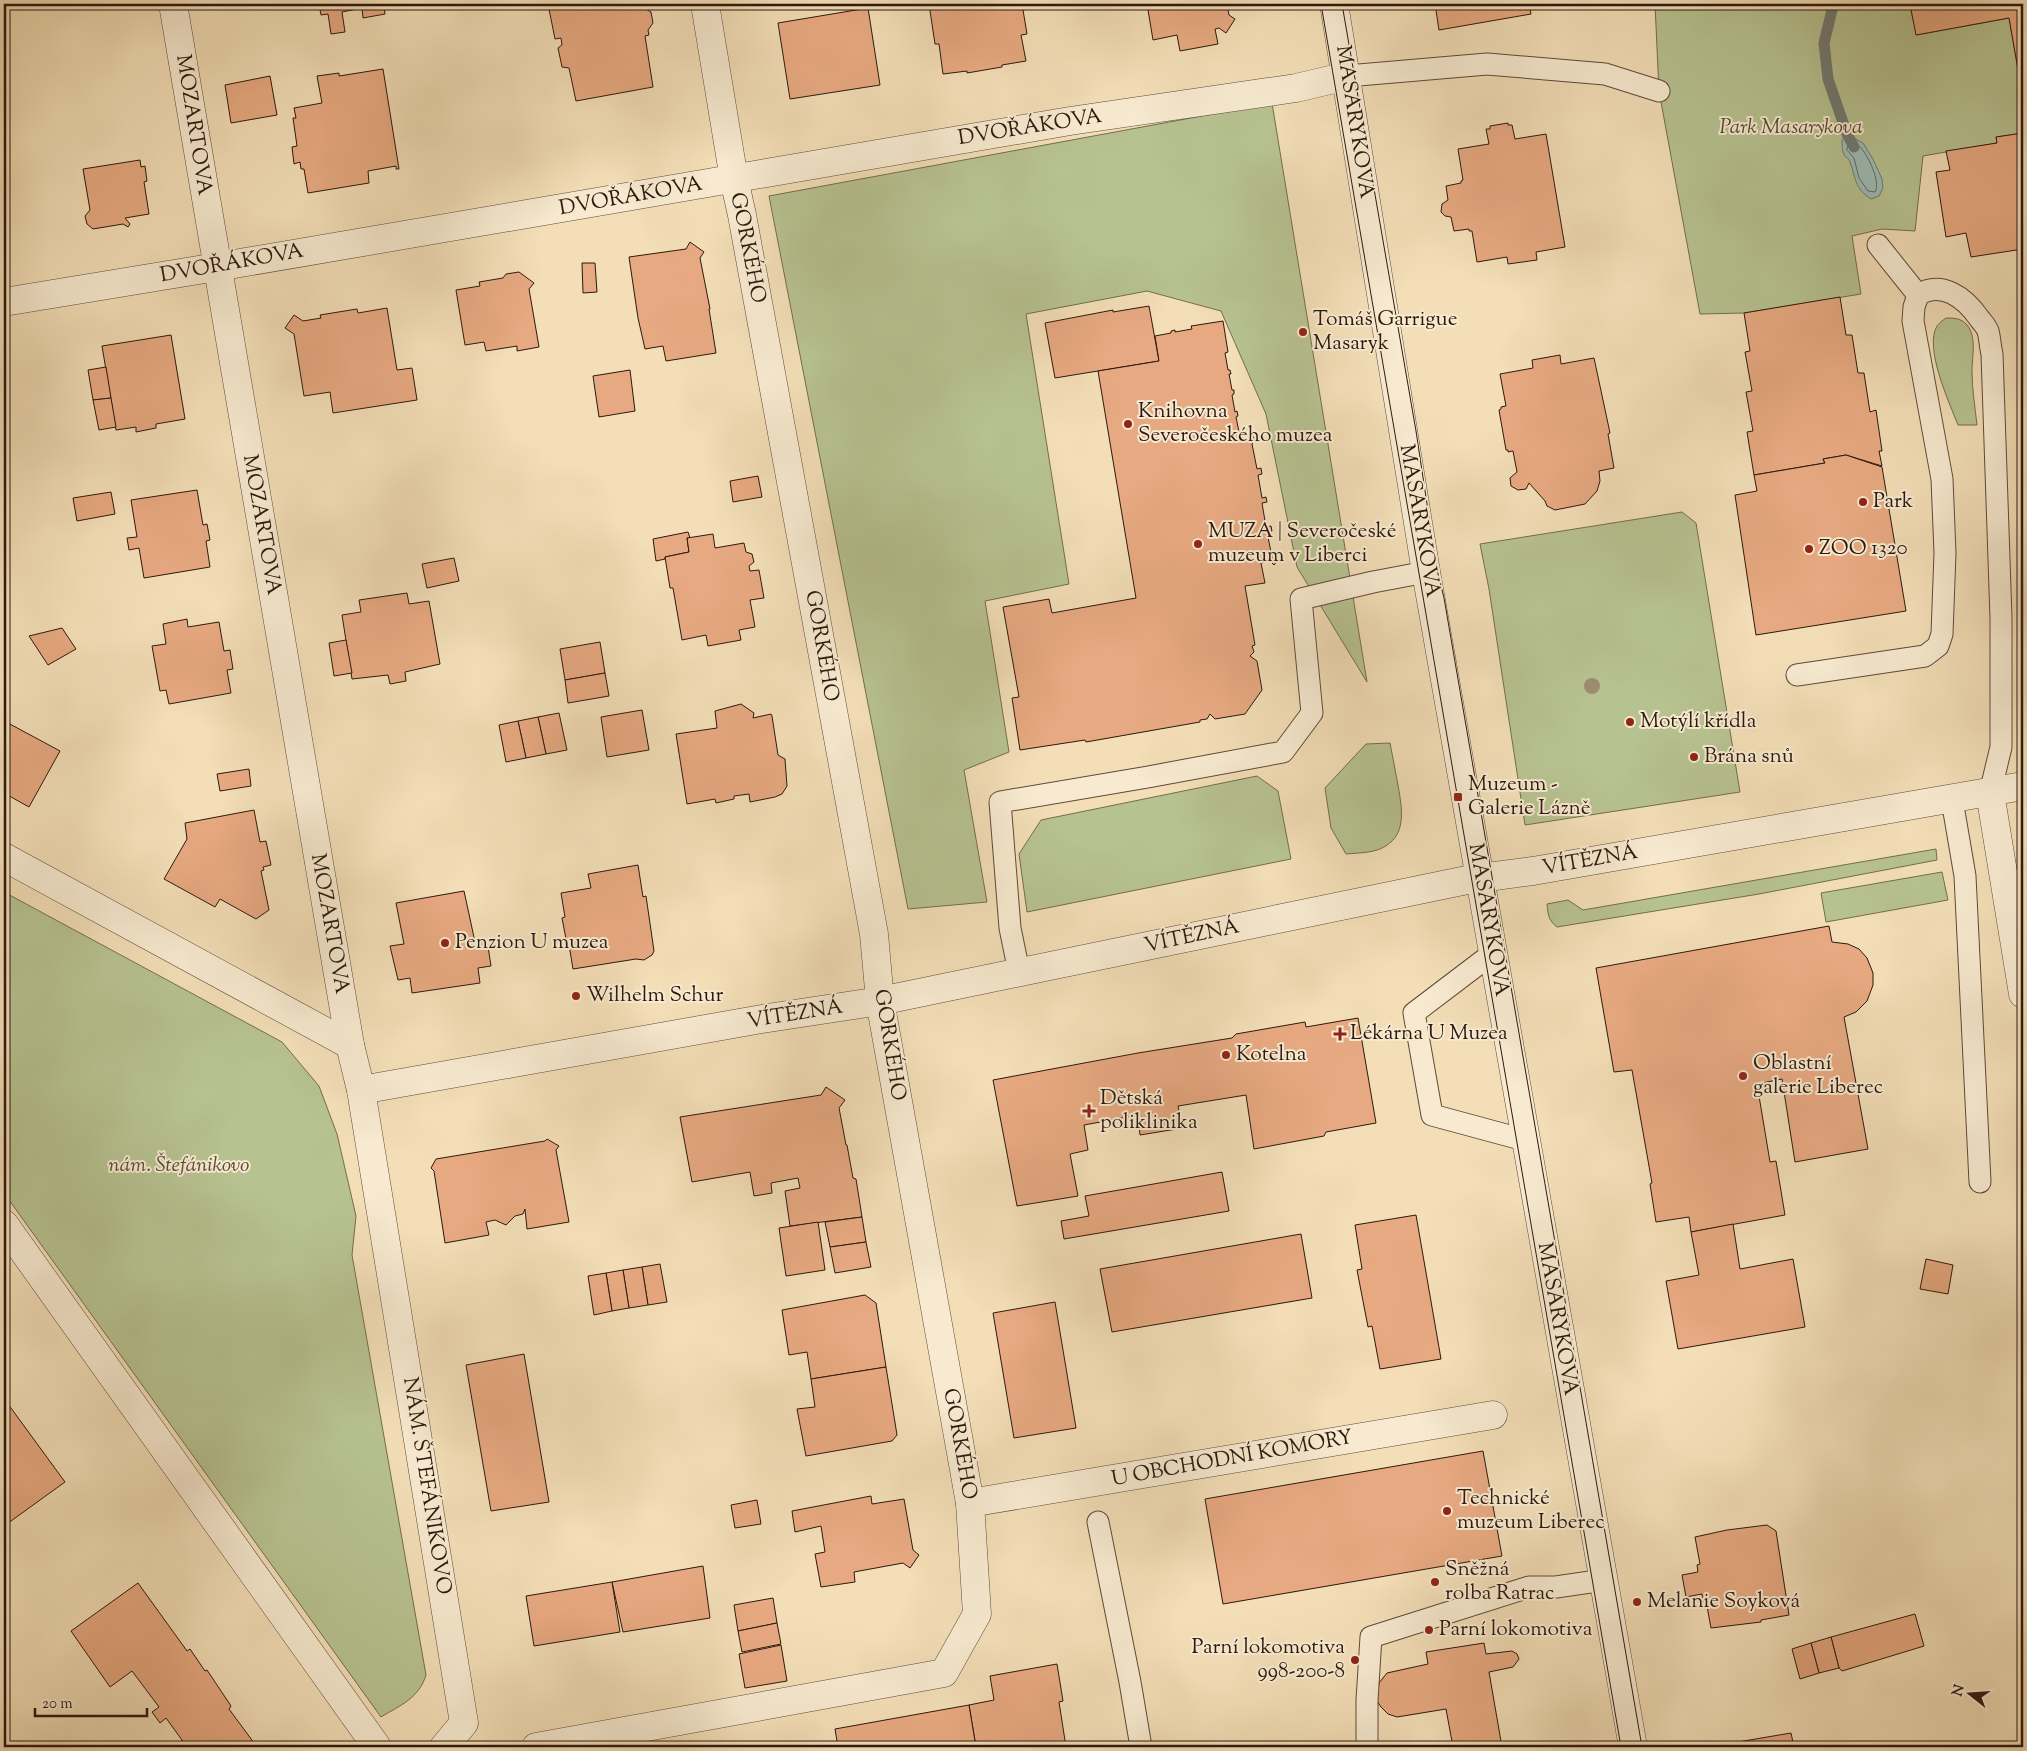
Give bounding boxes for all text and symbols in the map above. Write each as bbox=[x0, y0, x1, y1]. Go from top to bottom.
street label: MASARYKOVA bbox=[1327, 43, 1381, 201]
street label: MOZARTOVA bbox=[167, 52, 219, 198]
street label: DVOŘÁKOVA bbox=[956, 102, 1104, 154]
park label: Park Masarykova bbox=[1719, 113, 1863, 143]
street label: DVOŘÁKOVA bbox=[557, 170, 705, 224]
street label: GORKÉHO bbox=[722, 190, 772, 306]
street label: DVOŘÁKOVA bbox=[158, 237, 306, 291]
place label: Tomáš Garrigue Masaryk bbox=[1313, 305, 1457, 359]
marker: Tomáš Garrigue Masaryk bbox=[1297, 326, 1309, 338]
place label: Knihovna Severočeského muzea bbox=[1138, 397, 1333, 451]
marker: Knihovna Severočeského muzea bbox=[1122, 418, 1134, 430]
street label: MASARYKOVA bbox=[1391, 442, 1447, 600]
street label: MOZARTOVA bbox=[234, 452, 288, 598]
place label: Park bbox=[1873, 487, 1914, 517]
marker: Park bbox=[1857, 496, 1869, 508]
place label: MUZA | Severočeské muzeum v Liberci bbox=[1208, 517, 1397, 571]
place label: ZOO 1320 bbox=[1819, 534, 1908, 564]
marker: MUZA | Severočeské muzeum v Liberci bbox=[1192, 538, 1204, 550]
marker: ZOO 1320 bbox=[1803, 543, 1815, 555]
street label: GORKÉHO bbox=[796, 588, 846, 704]
place label: Motýlí křídla bbox=[1640, 707, 1757, 737]
marker: Motýlí křídla bbox=[1624, 716, 1636, 728]
place label: Brána snů bbox=[1704, 742, 1794, 772]
marker: Brána snů bbox=[1688, 751, 1700, 763]
place label: Muzeum - Galerie Lázně bbox=[1468, 770, 1591, 824]
marker: Muzeum - Galerie Lázně bbox=[1452, 791, 1464, 803]
street label: VÍTĚZNÁ bbox=[1540, 838, 1640, 884]
street label: MASARYKOVA bbox=[1460, 841, 1516, 999]
street label: MOZARTOVA bbox=[302, 851, 356, 997]
street label: VÍTĚZNÁ bbox=[1142, 912, 1242, 962]
place label: Penzion U muzea bbox=[455, 928, 609, 958]
marker: Penzion U muzea bbox=[439, 937, 451, 949]
place label: Wilhelm Schur bbox=[586, 981, 724, 1011]
street label: GORKÉHO bbox=[865, 987, 913, 1103]
marker: Wilhelm Schur bbox=[570, 990, 582, 1002]
street label: VÍTĚZNÁ bbox=[745, 993, 845, 1037]
place label: Lékárna U Muzea bbox=[1350, 1019, 1508, 1049]
marker: Lékárna U Muzea bbox=[1334, 1028, 1346, 1040]
place label: Kotelna bbox=[1236, 1040, 1307, 1070]
marker: Kotelna bbox=[1220, 1049, 1232, 1061]
place label: Oblastní galerie Liberec bbox=[1753, 1049, 1883, 1103]
marker: Oblastní galerie Liberec bbox=[1737, 1070, 1749, 1082]
place label: Dětská poliklinika bbox=[1100, 1084, 1198, 1138]
marker: Dětská poliklinika bbox=[1082, 1104, 1096, 1118]
park label: nám. Štefánikovo bbox=[109, 1151, 249, 1181]
street label: MASARYKOVA bbox=[1529, 1240, 1585, 1398]
street label: NÁM. ŠTEFÁNIKOVO bbox=[394, 1375, 458, 1597]
street label: GORKÉHO bbox=[934, 1386, 984, 1502]
street label: U OBCHODNÍ KOMORY bbox=[1109, 1423, 1355, 1495]
place label: Technické muzeum Liberec bbox=[1457, 1484, 1605, 1538]
marker: Technické muzeum Liberec bbox=[1441, 1505, 1453, 1517]
place label: Sněžná rolba Ratrac bbox=[1445, 1555, 1554, 1609]
marker: Sněžná rolba Ratrac bbox=[1429, 1576, 1441, 1588]
place label: Melanie Soyková bbox=[1647, 1587, 1800, 1617]
marker: Melanie Soyková bbox=[1631, 1596, 1643, 1608]
place label: Parní lokomotiva bbox=[1439, 1615, 1593, 1645]
marker: Parní lokomotiva bbox=[1423, 1624, 1435, 1636]
place label: Parní lokomotiva 998-200-8 bbox=[1192, 1633, 1345, 1687]
marker: Parní lokomotiva 998-200-8 bbox=[1349, 1654, 1361, 1666]
north arrow bbox=[1944, 1668, 1994, 1718]
text: N bbox=[1948, 1683, 1971, 1699]
scale bar bbox=[35, 1686, 148, 1718]
text: 20 m bbox=[42, 1694, 73, 1715]

